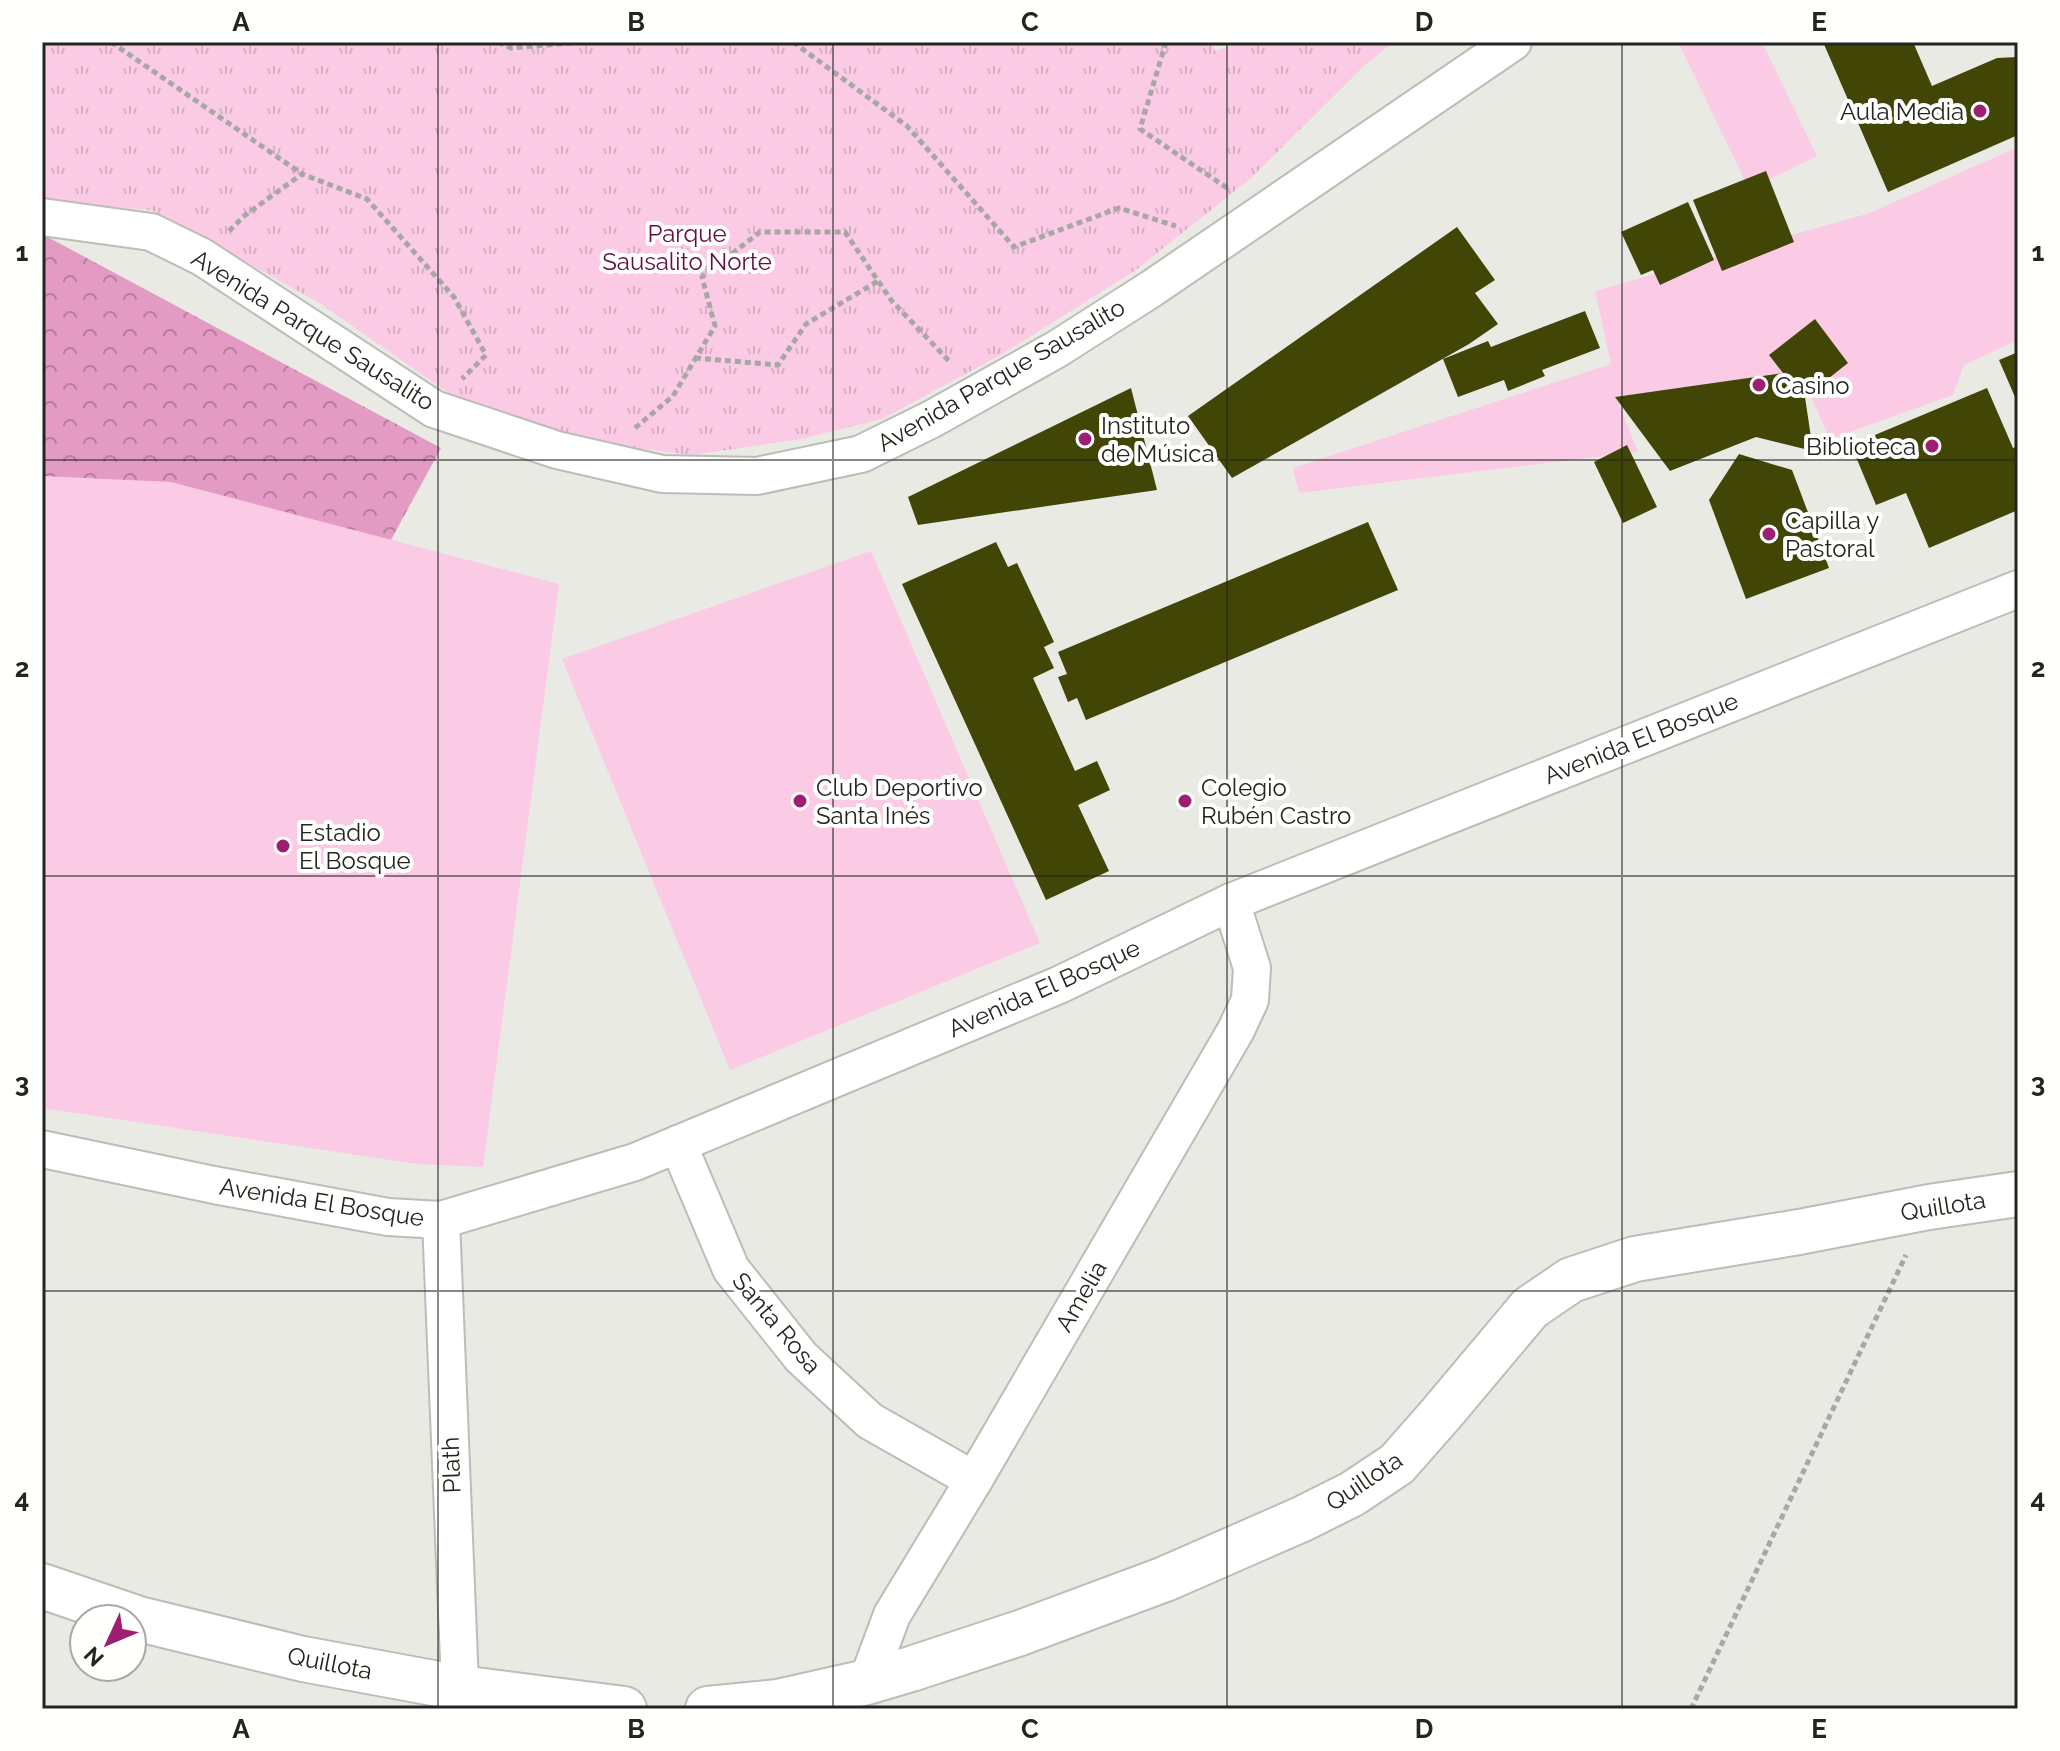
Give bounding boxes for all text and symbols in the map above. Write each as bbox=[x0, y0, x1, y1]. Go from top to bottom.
text: A bbox=[232, 7, 250, 37]
text: B bbox=[627, 7, 645, 37]
text: C bbox=[1021, 7, 1039, 37]
text: D bbox=[1415, 7, 1433, 37]
text: E bbox=[1811, 7, 1827, 37]
place label: Aula Media bbox=[1840, 97, 1964, 126]
marker: Aula Media bbox=[1971, 102, 1989, 120]
park label: Parque Sausalito Norte bbox=[602, 219, 772, 276]
text: 1 bbox=[16, 237, 29, 267]
text: 1 bbox=[2032, 237, 2045, 267]
street label: Avenida Parque Sausalito bbox=[186, 243, 440, 417]
street label: Avenida Parque Sausalito bbox=[872, 292, 1130, 458]
place label: Casino bbox=[1775, 371, 1850, 400]
marker: Casino bbox=[1750, 376, 1768, 394]
place label: Instituto de Música bbox=[1101, 411, 1215, 468]
marker: Instituto de Música bbox=[1076, 430, 1094, 448]
place label: Biblioteca bbox=[1806, 432, 1916, 461]
marker: Biblioteca bbox=[1923, 437, 1941, 455]
place label: Capilla y Pastoral bbox=[1785, 506, 1879, 563]
marker: Capilla y Pastoral bbox=[1760, 525, 1778, 543]
text: 2 bbox=[15, 653, 29, 683]
text: 2 bbox=[2031, 653, 2045, 683]
street label: Avenida El Bosque bbox=[1540, 686, 1742, 790]
place label: Club Deportivo Santa Inés bbox=[816, 773, 983, 830]
place label: Colegio Rubén Castro bbox=[1201, 773, 1351, 830]
marker: Club Deportivo Santa Inés bbox=[791, 792, 809, 810]
marker: Colegio Rubén Castro bbox=[1176, 792, 1194, 810]
place label: Estadio El Bosque bbox=[299, 818, 411, 875]
marker: Estadio El Bosque bbox=[274, 837, 292, 855]
street label: Avenida El Bosque bbox=[944, 933, 1144, 1043]
text: 3 bbox=[15, 1068, 29, 1098]
text: 3 bbox=[2031, 1068, 2045, 1098]
street label: Avenida El Bosque bbox=[218, 1172, 426, 1232]
street label: Quillota bbox=[1898, 1185, 1988, 1227]
street label: Amelia bbox=[1049, 1255, 1113, 1337]
street label: Santa Rosa bbox=[726, 1267, 828, 1379]
street label: Plath bbox=[436, 1436, 466, 1494]
street label: Quillota bbox=[1320, 1445, 1408, 1517]
text: 4 bbox=[15, 1484, 29, 1514]
text: 4 bbox=[2031, 1484, 2045, 1514]
north arrow bbox=[68, 1603, 148, 1683]
street label: Quillota bbox=[285, 1641, 375, 1685]
text: N bbox=[78, 1642, 109, 1672]
text: A bbox=[232, 1714, 250, 1744]
text: B bbox=[627, 1714, 645, 1744]
text: C bbox=[1021, 1714, 1039, 1744]
text: D bbox=[1415, 1714, 1433, 1744]
text: E bbox=[1811, 1714, 1827, 1744]

